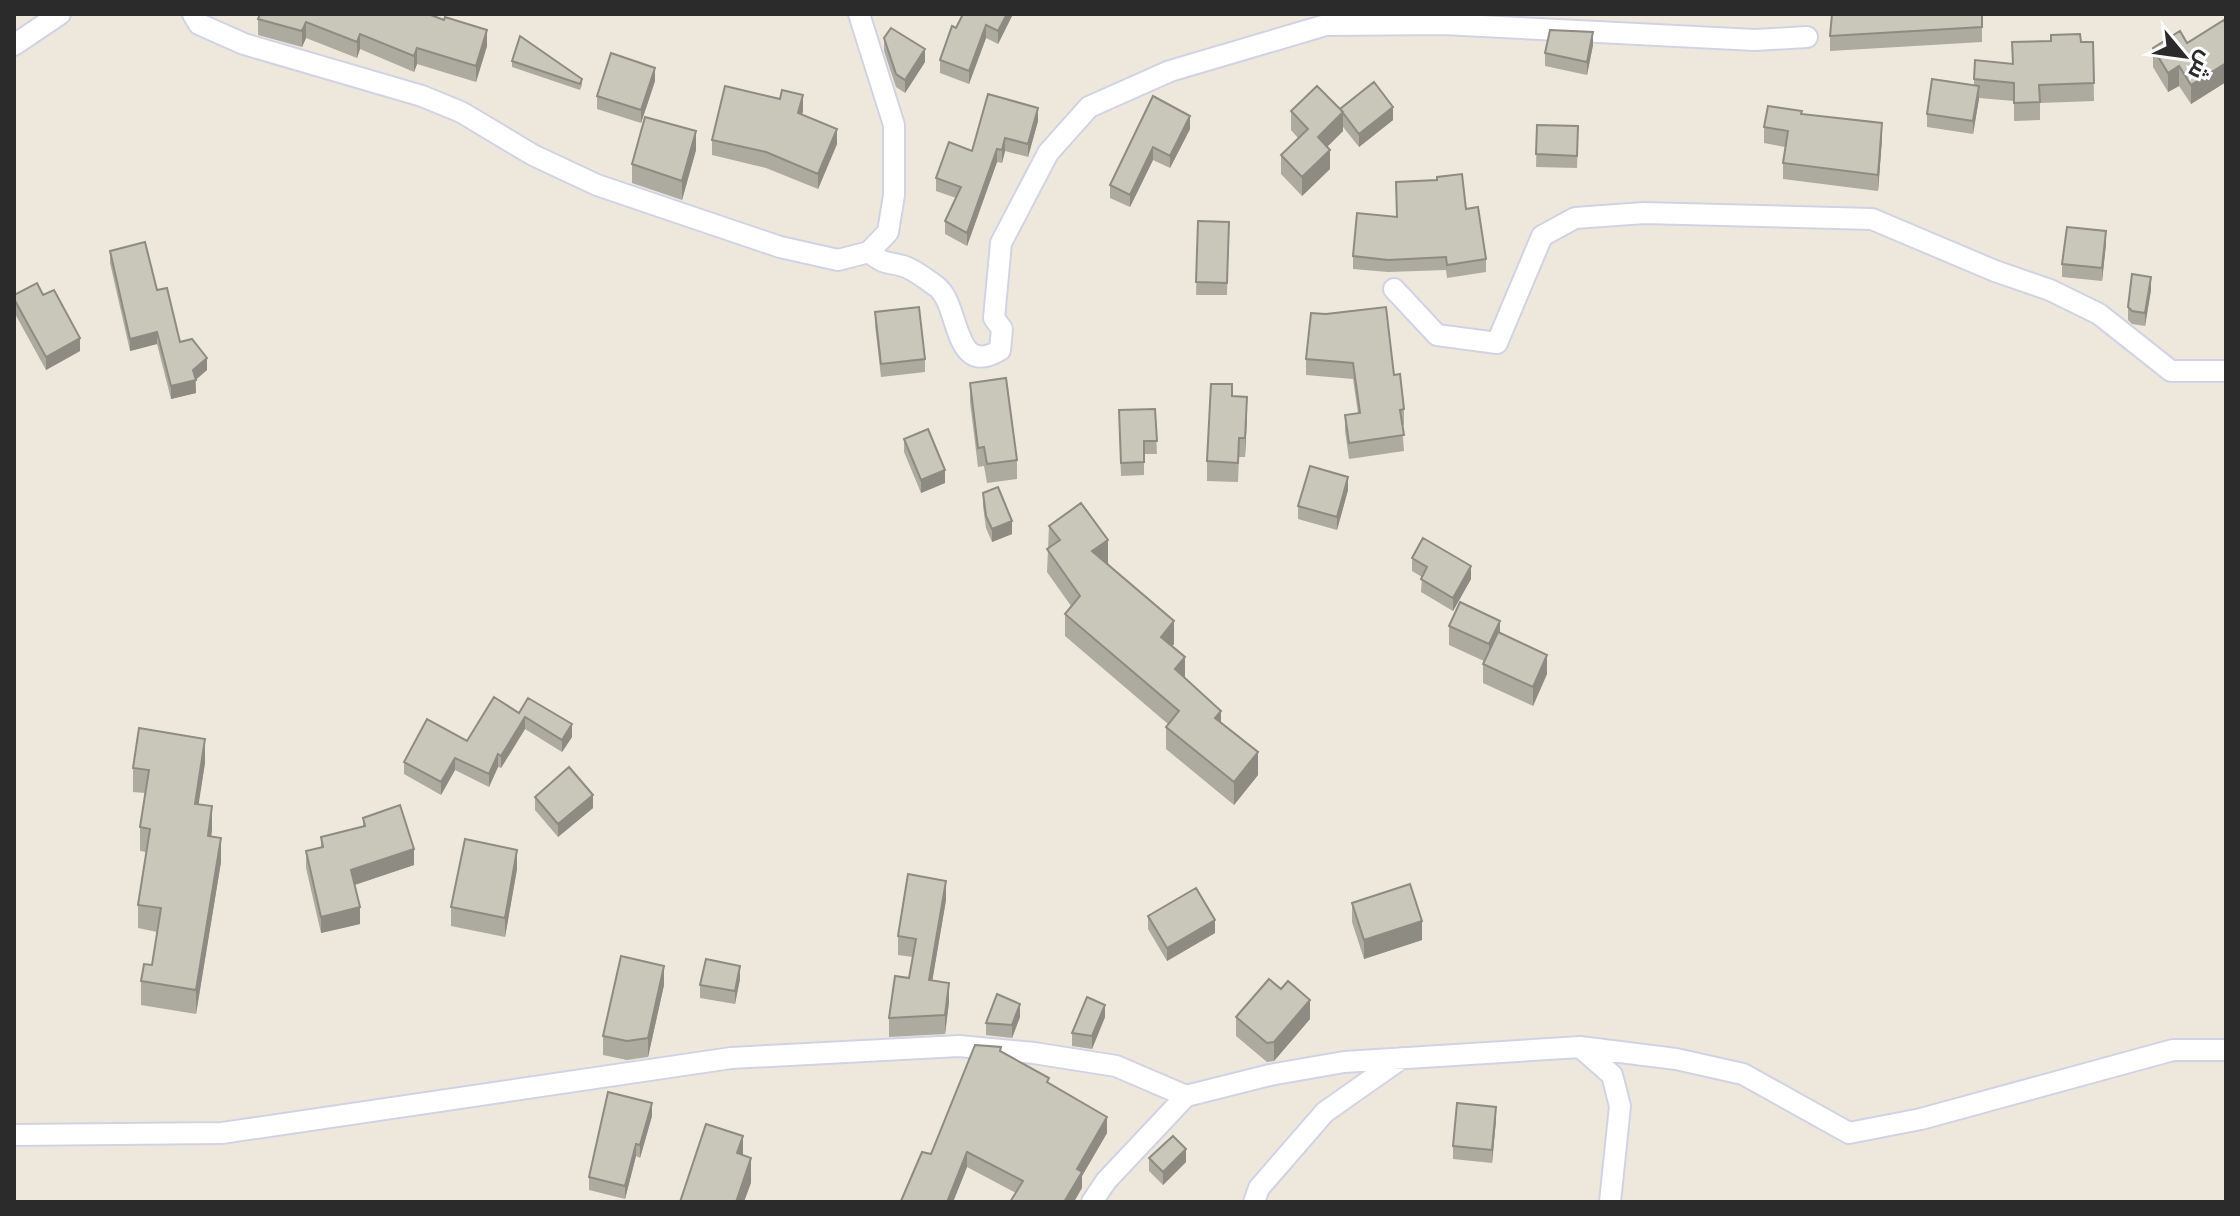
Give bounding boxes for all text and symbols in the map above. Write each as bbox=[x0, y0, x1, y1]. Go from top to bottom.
north arrow bbox=[2144, 16, 2224, 96]
text: ش bbox=[2182, 47, 2221, 85]

